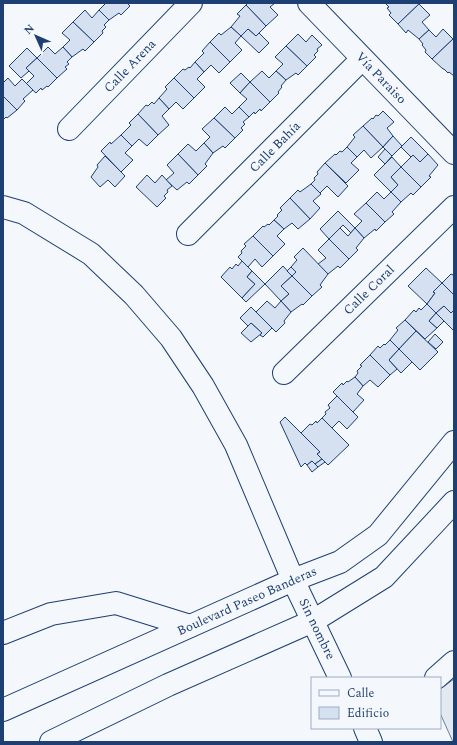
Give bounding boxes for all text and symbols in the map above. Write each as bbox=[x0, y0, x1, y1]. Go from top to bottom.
north arrow bbox=[16, 16, 56, 56]
text: N bbox=[20, 20, 38, 38]
street label: Calle Arena bbox=[99, 34, 161, 97]
street label: Vía Paraiso bbox=[351, 47, 411, 109]
street label: Calle Bahía bbox=[245, 116, 306, 177]
street label: Calle Coral bbox=[339, 260, 399, 320]
street label: Boulevard Paseo Banderas bbox=[174, 561, 320, 641]
street label: Sin nombre bbox=[294, 595, 340, 663]
legend bbox=[311, 677, 441, 729]
text: Calle bbox=[347, 684, 375, 703]
text: Edificio bbox=[347, 704, 389, 723]

